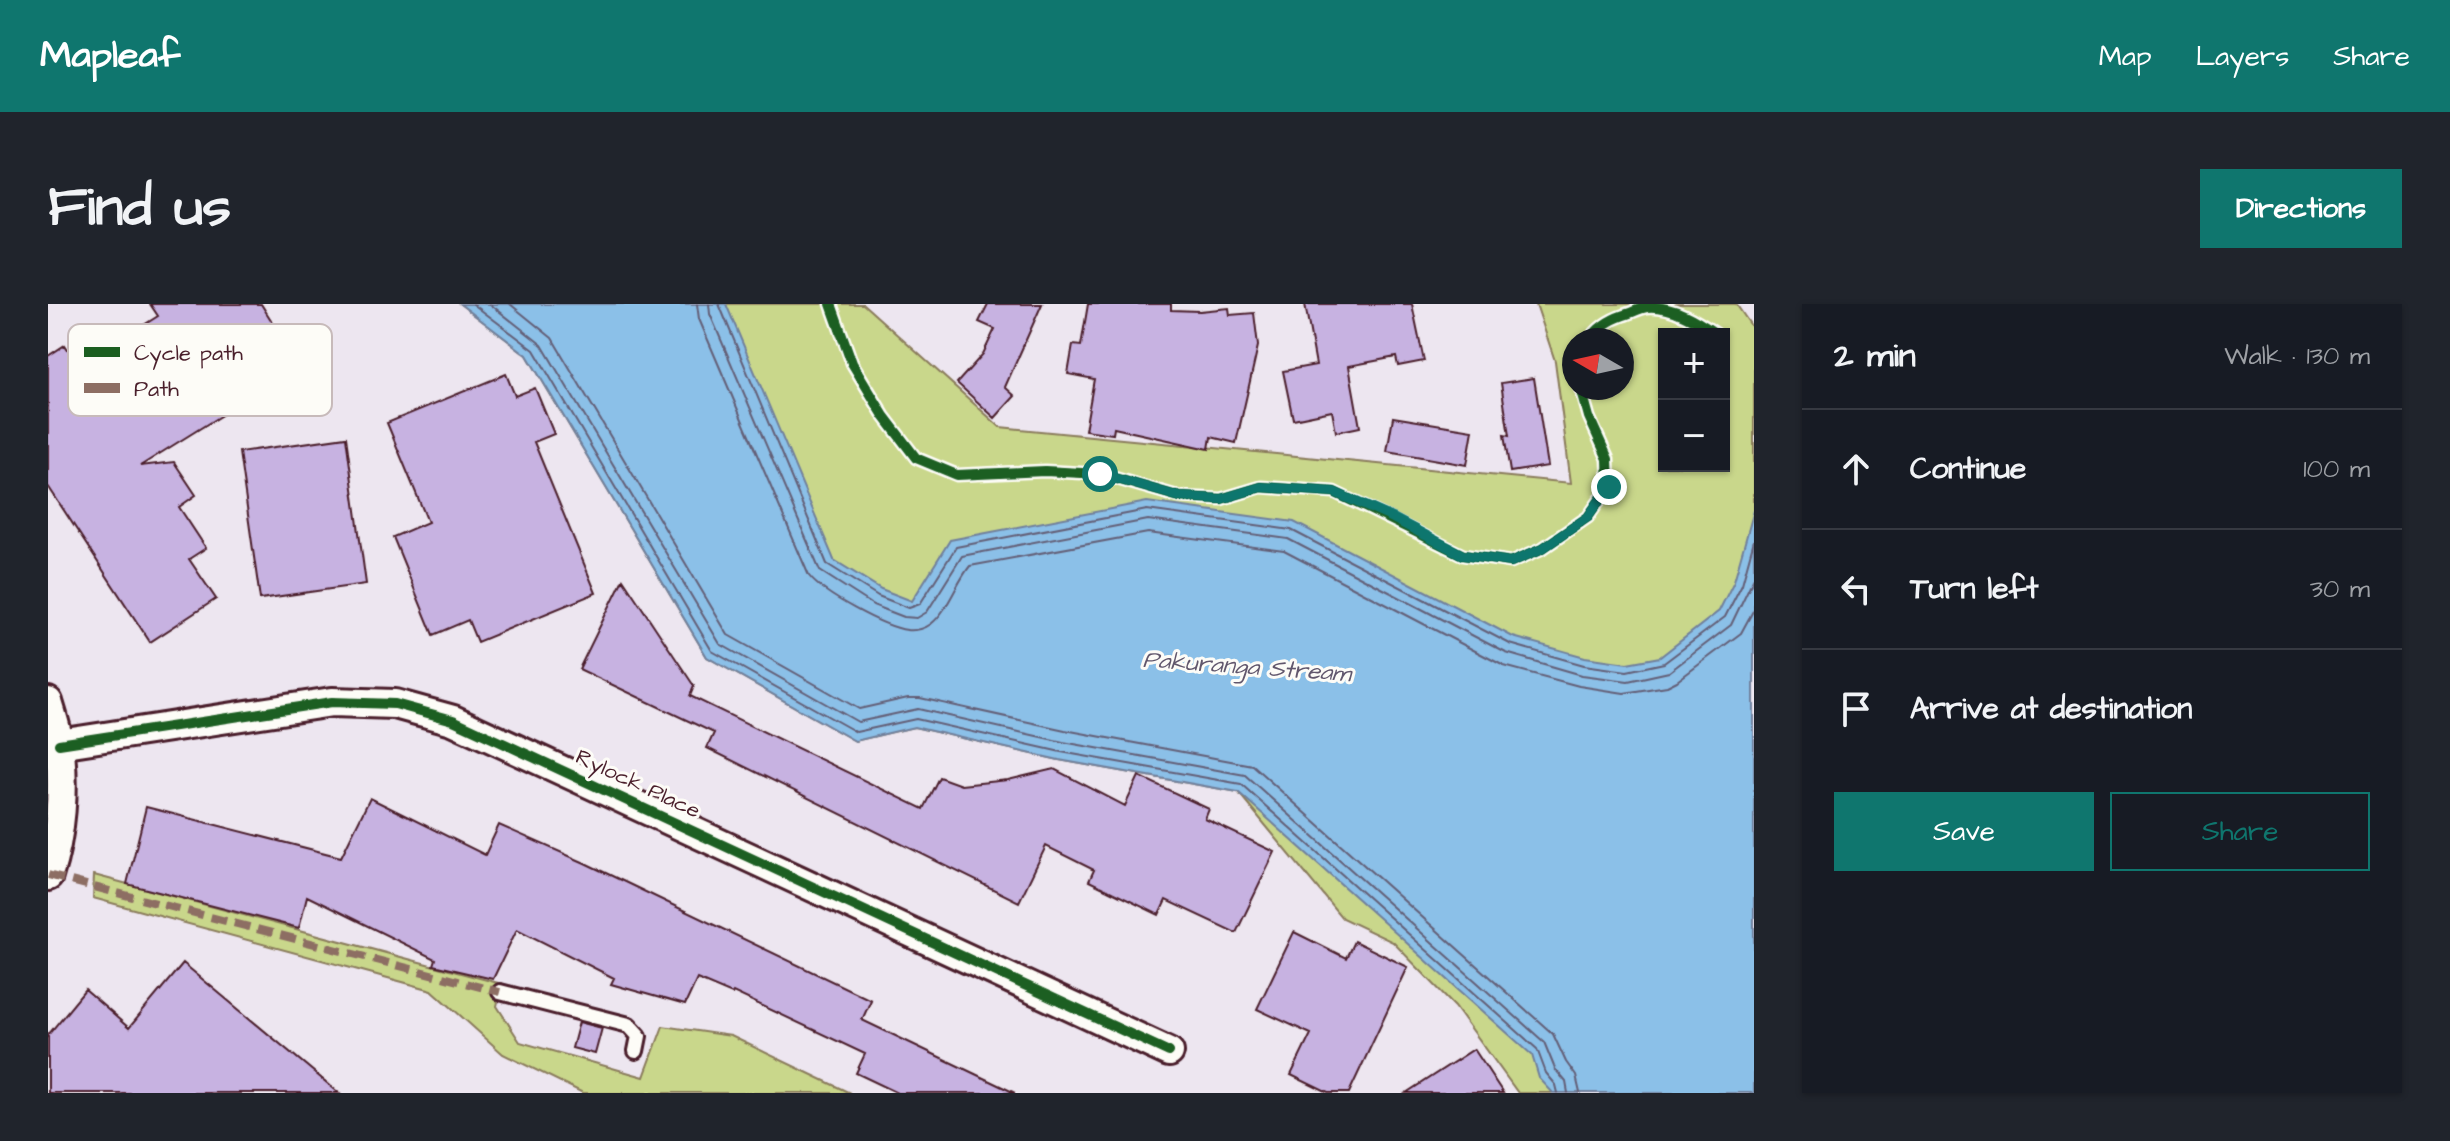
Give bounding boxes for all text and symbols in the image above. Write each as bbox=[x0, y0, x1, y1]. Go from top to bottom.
text: Mapleaf bbox=[40, 30, 180, 82]
text: Map bbox=[2099, 37, 2152, 76]
text: Layers bbox=[2196, 37, 2289, 76]
text: Share bbox=[2333, 37, 2410, 76]
text: Find us bbox=[48, 169, 231, 247]
button: Directions bbox=[2200, 169, 2402, 248]
legend bbox=[68, 324, 332, 416]
north arrow bbox=[1562, 328, 1634, 400]
map controls bbox=[1658, 328, 1730, 472]
button: + bbox=[1658, 328, 1730, 400]
text: 2 min bbox=[1834, 332, 1916, 380]
text: Cycle path bbox=[134, 338, 243, 370]
text: Walk · 130 m bbox=[2224, 338, 2370, 374]
text: Path bbox=[134, 374, 179, 405]
button: − bbox=[1658, 400, 1730, 472]
icon: ahead bbox=[1834, 447, 1878, 491]
text: Continue bbox=[1910, 448, 2026, 490]
text: 100 m bbox=[2303, 451, 2370, 487]
route start bbox=[1082, 456, 1118, 492]
route end bbox=[1591, 469, 1627, 505]
icon: left bbox=[1834, 567, 1878, 611]
text: Turn left bbox=[1910, 568, 2038, 610]
text: 30 m bbox=[2310, 571, 2370, 607]
water label: Pakuranga Stream bbox=[1142, 643, 1354, 692]
icon: arrive bbox=[1834, 687, 1878, 731]
text: Arrive at destination bbox=[1910, 688, 2192, 730]
street label: Rylock Place bbox=[570, 742, 706, 827]
button: Save bbox=[1834, 792, 2094, 871]
button: Share bbox=[2110, 792, 2370, 871]

